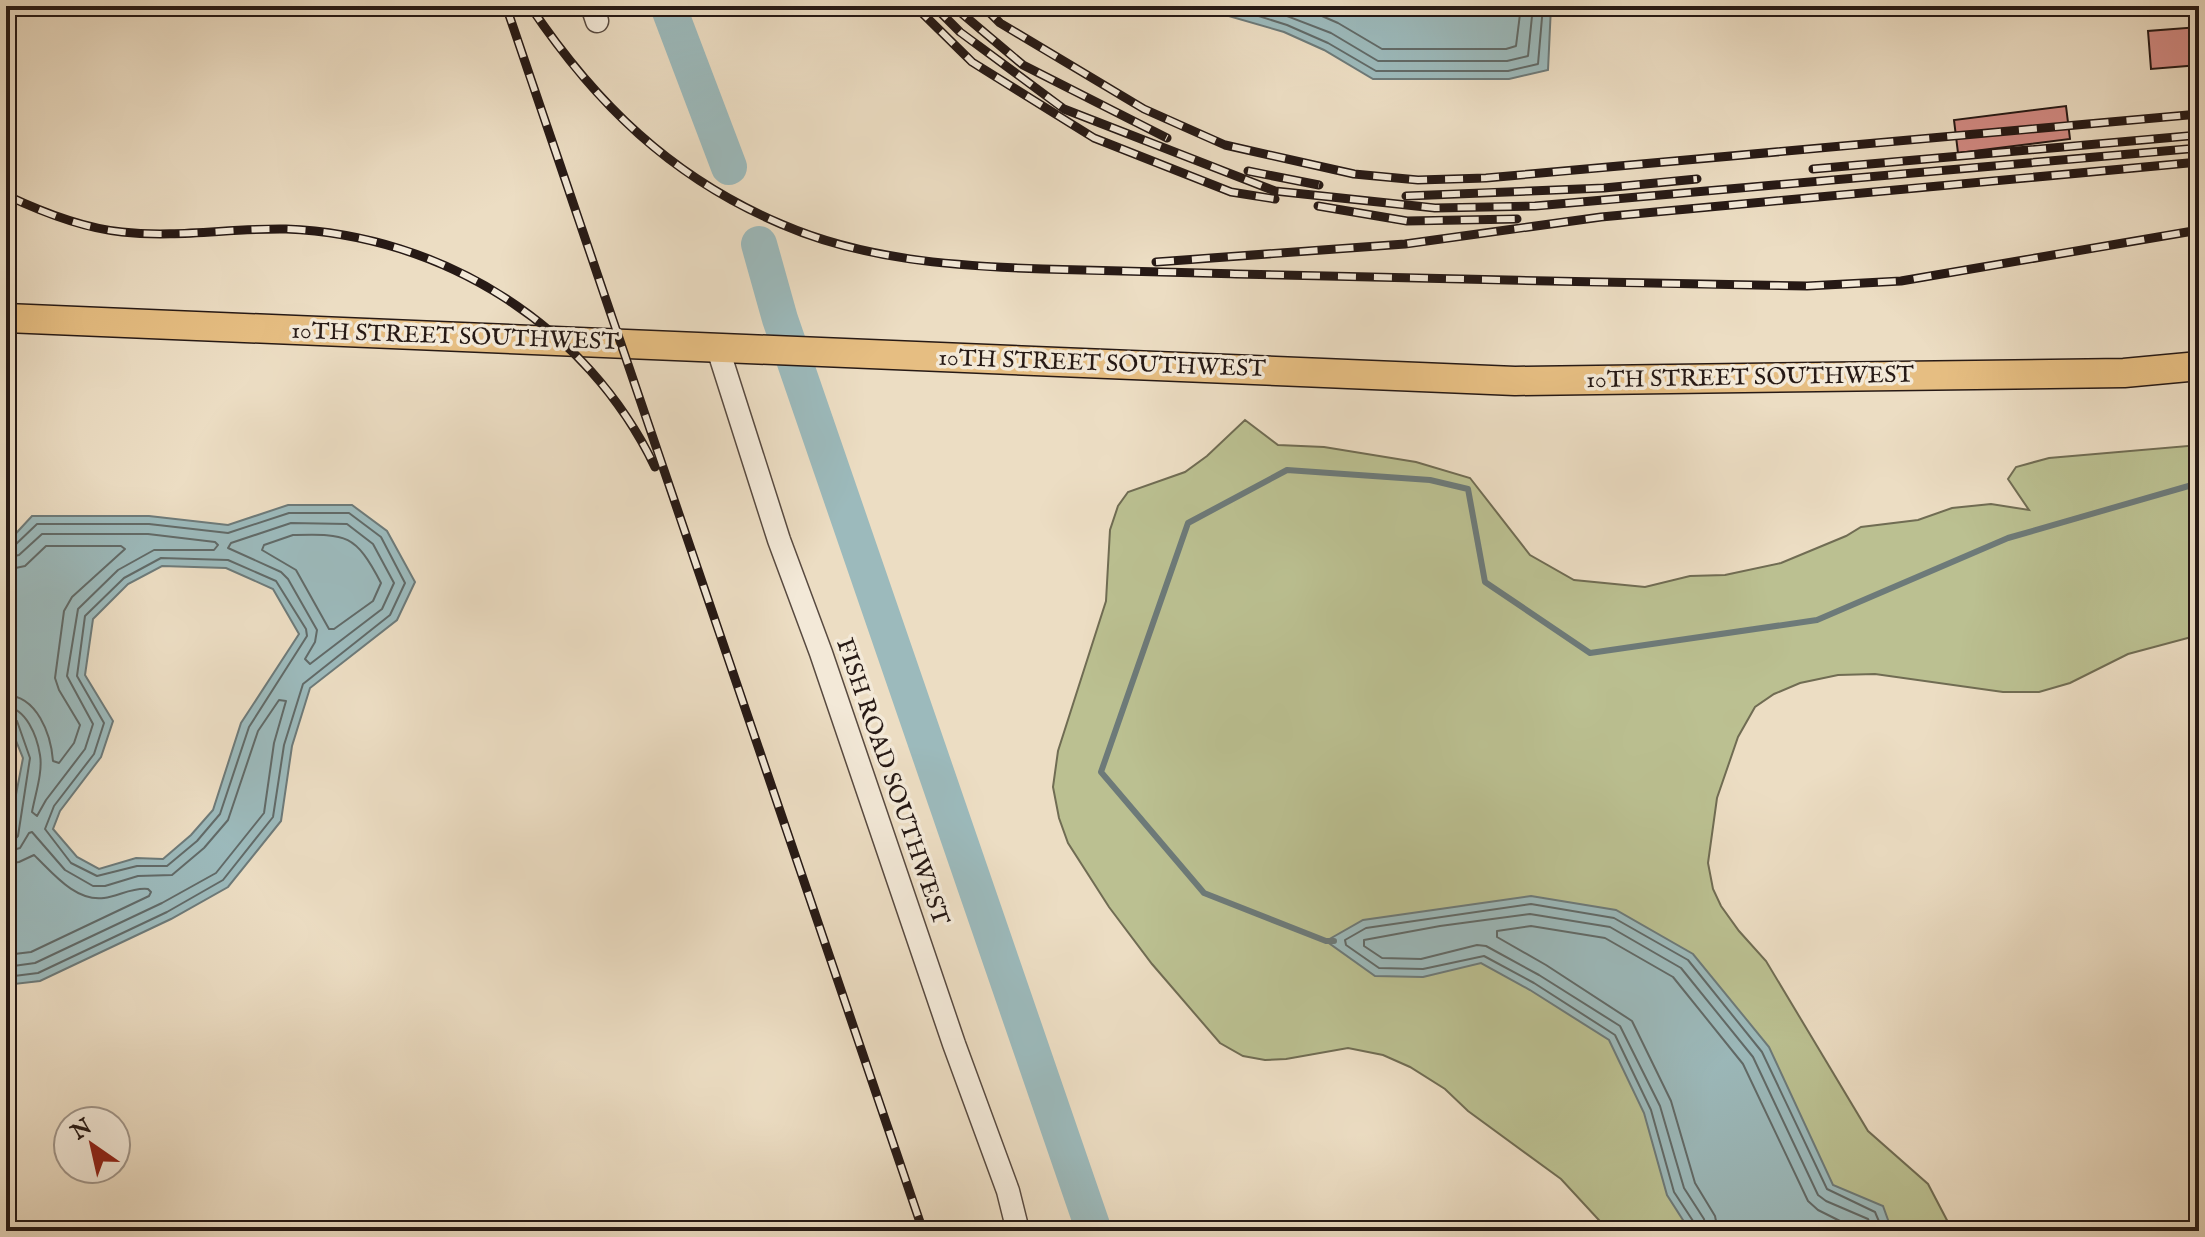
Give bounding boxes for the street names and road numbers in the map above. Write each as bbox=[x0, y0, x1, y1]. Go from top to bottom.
street label: 10TH STREET SOUTHWEST bbox=[291, 316, 620, 358]
street label: 10TH STREET SOUTHWEST bbox=[938, 343, 1267, 385]
street label: 10TH STREET SOUTHWEST bbox=[1586, 360, 1915, 396]
street label: FISH ROAD SOUTHWEST bbox=[828, 634, 956, 930]

